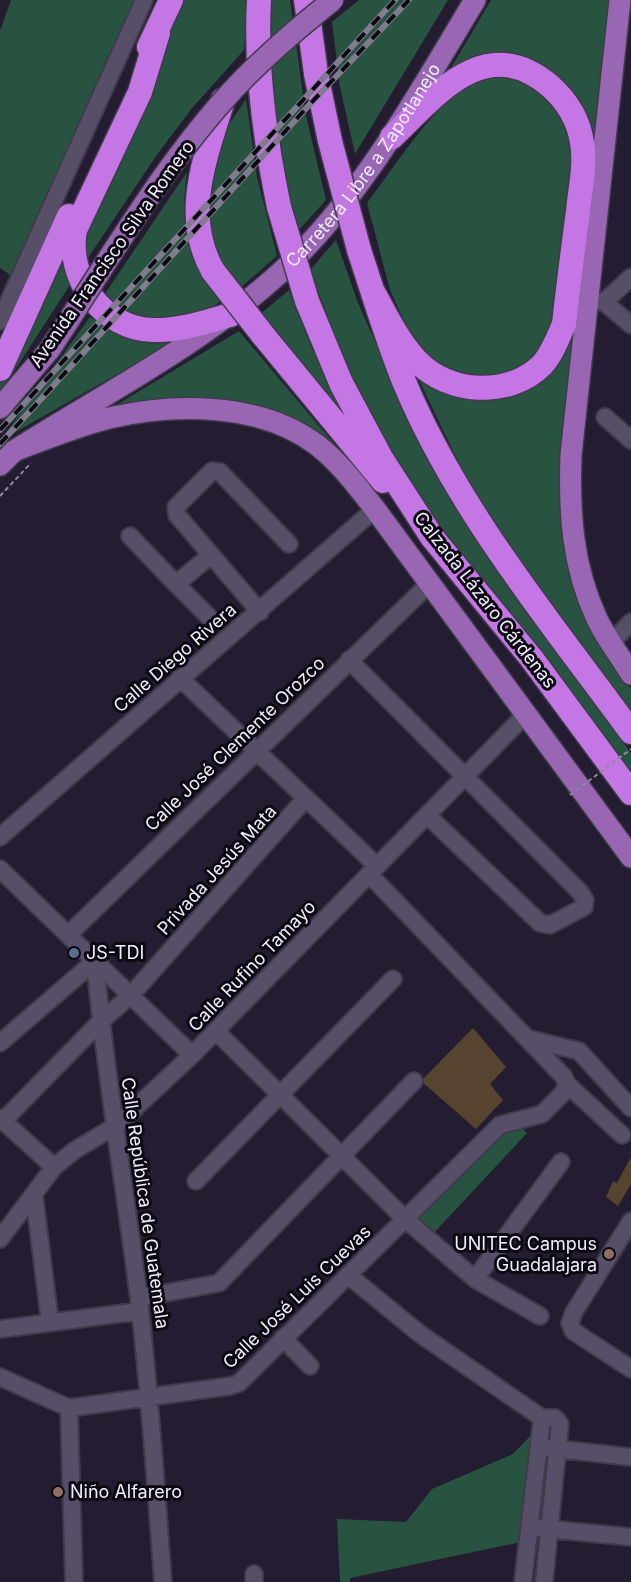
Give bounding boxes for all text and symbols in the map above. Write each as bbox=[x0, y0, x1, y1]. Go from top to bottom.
street label: Carretera Libre a Zapotlanejo bbox=[281, 59, 445, 271]
street label: Avenida Francisco Silva Romero bbox=[25, 136, 198, 371]
street label: Calzada Lázaro Cárdenas bbox=[410, 507, 561, 692]
street label: Calle Diego Rivera bbox=[109, 599, 240, 717]
street label: Calle José Clemente Orozco bbox=[141, 652, 329, 835]
street label: Privada Jesús Mata bbox=[153, 801, 280, 939]
street label: Calle Rufino Tamayo bbox=[184, 896, 320, 1035]
place label: JS-TDI bbox=[86, 942, 144, 963]
marker: JS-TDI bbox=[67, 946, 81, 960]
street label: Calle República de Guatemala bbox=[117, 1076, 174, 1330]
street label: Calle José Luis Cuevas bbox=[219, 1221, 375, 1373]
place label: UNITEC Campus Guadalajara bbox=[454, 1233, 597, 1275]
marker: UNITEC Campus Guadalajara bbox=[602, 1247, 616, 1261]
place label: Niño Alfarero bbox=[70, 1481, 182, 1502]
marker: Niño Alfarero bbox=[51, 1485, 65, 1499]

